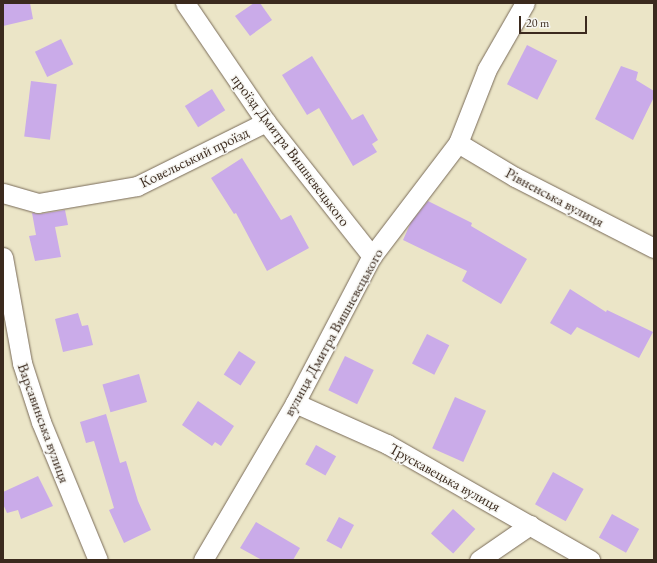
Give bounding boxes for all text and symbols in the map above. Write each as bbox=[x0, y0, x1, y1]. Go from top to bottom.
scale bar bbox=[521, 8, 589, 34]
text: 20 m bbox=[526, 15, 549, 31]
street label: проїзд Дмитра Вишневецького bbox=[228, 70, 354, 230]
street label: Ковельський проїзд bbox=[137, 123, 251, 191]
street label: Рівненська вулиця bbox=[503, 163, 607, 231]
street label: вулиця Дмитра Вишневецького bbox=[279, 245, 387, 419]
street label: Варсавинська вулиця bbox=[14, 361, 74, 485]
street label: Трускавецька вулиця bbox=[386, 439, 504, 515]

